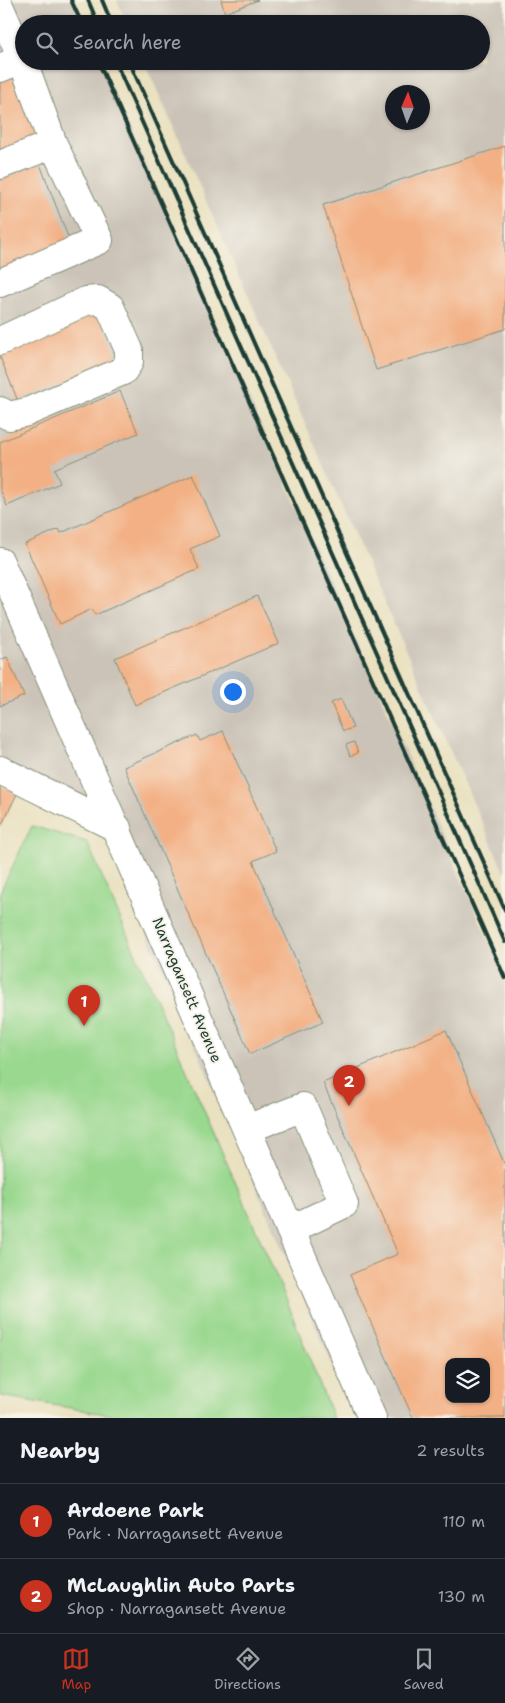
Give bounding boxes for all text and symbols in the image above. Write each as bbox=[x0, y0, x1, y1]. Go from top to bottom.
search box bbox=[15, 15, 490, 70]
icon: search bbox=[33, 29, 61, 57]
text: Search here bbox=[73, 30, 182, 55]
north arrow bbox=[385, 85, 430, 130]
your location bbox=[220, 679, 246, 705]
street label: Narragansett Avenue bbox=[147, 914, 227, 1066]
pin: 1 bbox=[68, 985, 100, 1026]
pin: 2 bbox=[333, 1065, 365, 1106]
map controls bbox=[445, 1358, 490, 1403]
button: layers bbox=[445, 1358, 490, 1403]
text: Nearby bbox=[20, 1437, 100, 1465]
text: 2 results bbox=[416, 1440, 485, 1461]
text: Ardoene Park bbox=[67, 1498, 204, 1523]
text: 1 bbox=[32, 1511, 40, 1532]
text: 110 m bbox=[442, 1511, 485, 1532]
text: Park · Narragansett Avenue bbox=[67, 1523, 283, 1544]
text: McLaughlin Auto Parts bbox=[67, 1573, 295, 1598]
text: 2 bbox=[30, 1586, 42, 1607]
text: 130 m bbox=[438, 1586, 485, 1607]
text: Shop · Narragansett Avenue bbox=[67, 1598, 286, 1619]
tab: Map bbox=[61, 1645, 91, 1693]
tab: Directions bbox=[214, 1645, 281, 1693]
tab: Saved bbox=[404, 1645, 444, 1693]

